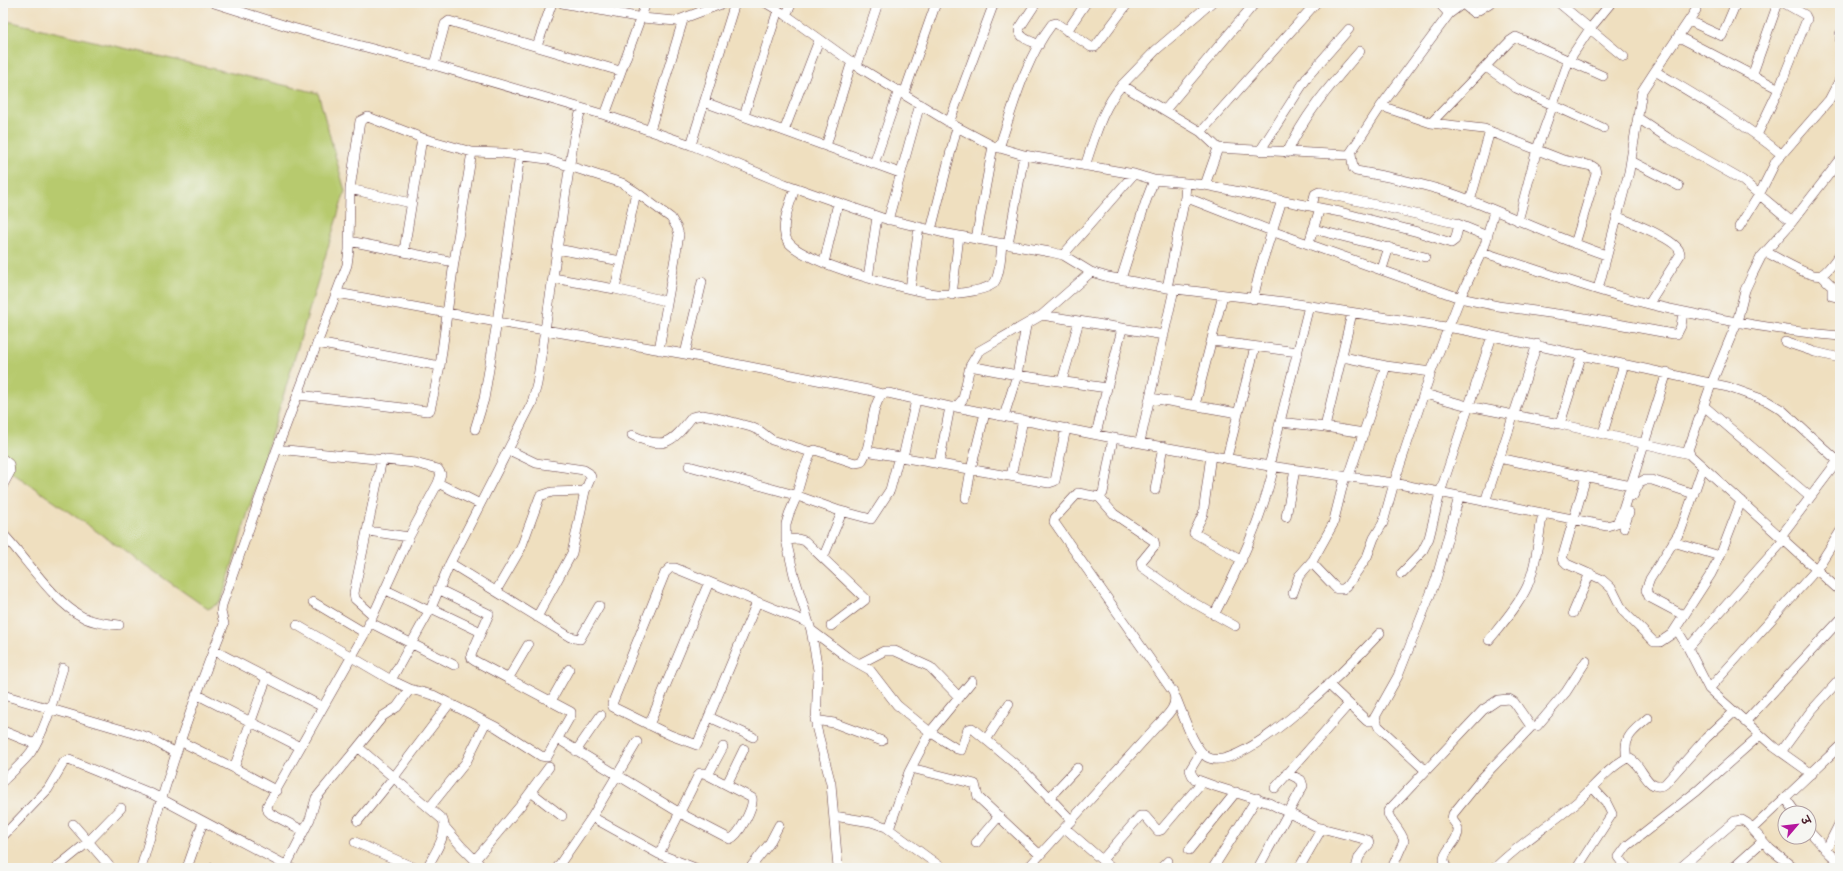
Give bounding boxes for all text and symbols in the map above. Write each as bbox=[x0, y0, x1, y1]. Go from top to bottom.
north arrow bbox=[1777, 805, 1817, 845]
text: उ bbox=[1796, 813, 1815, 829]

